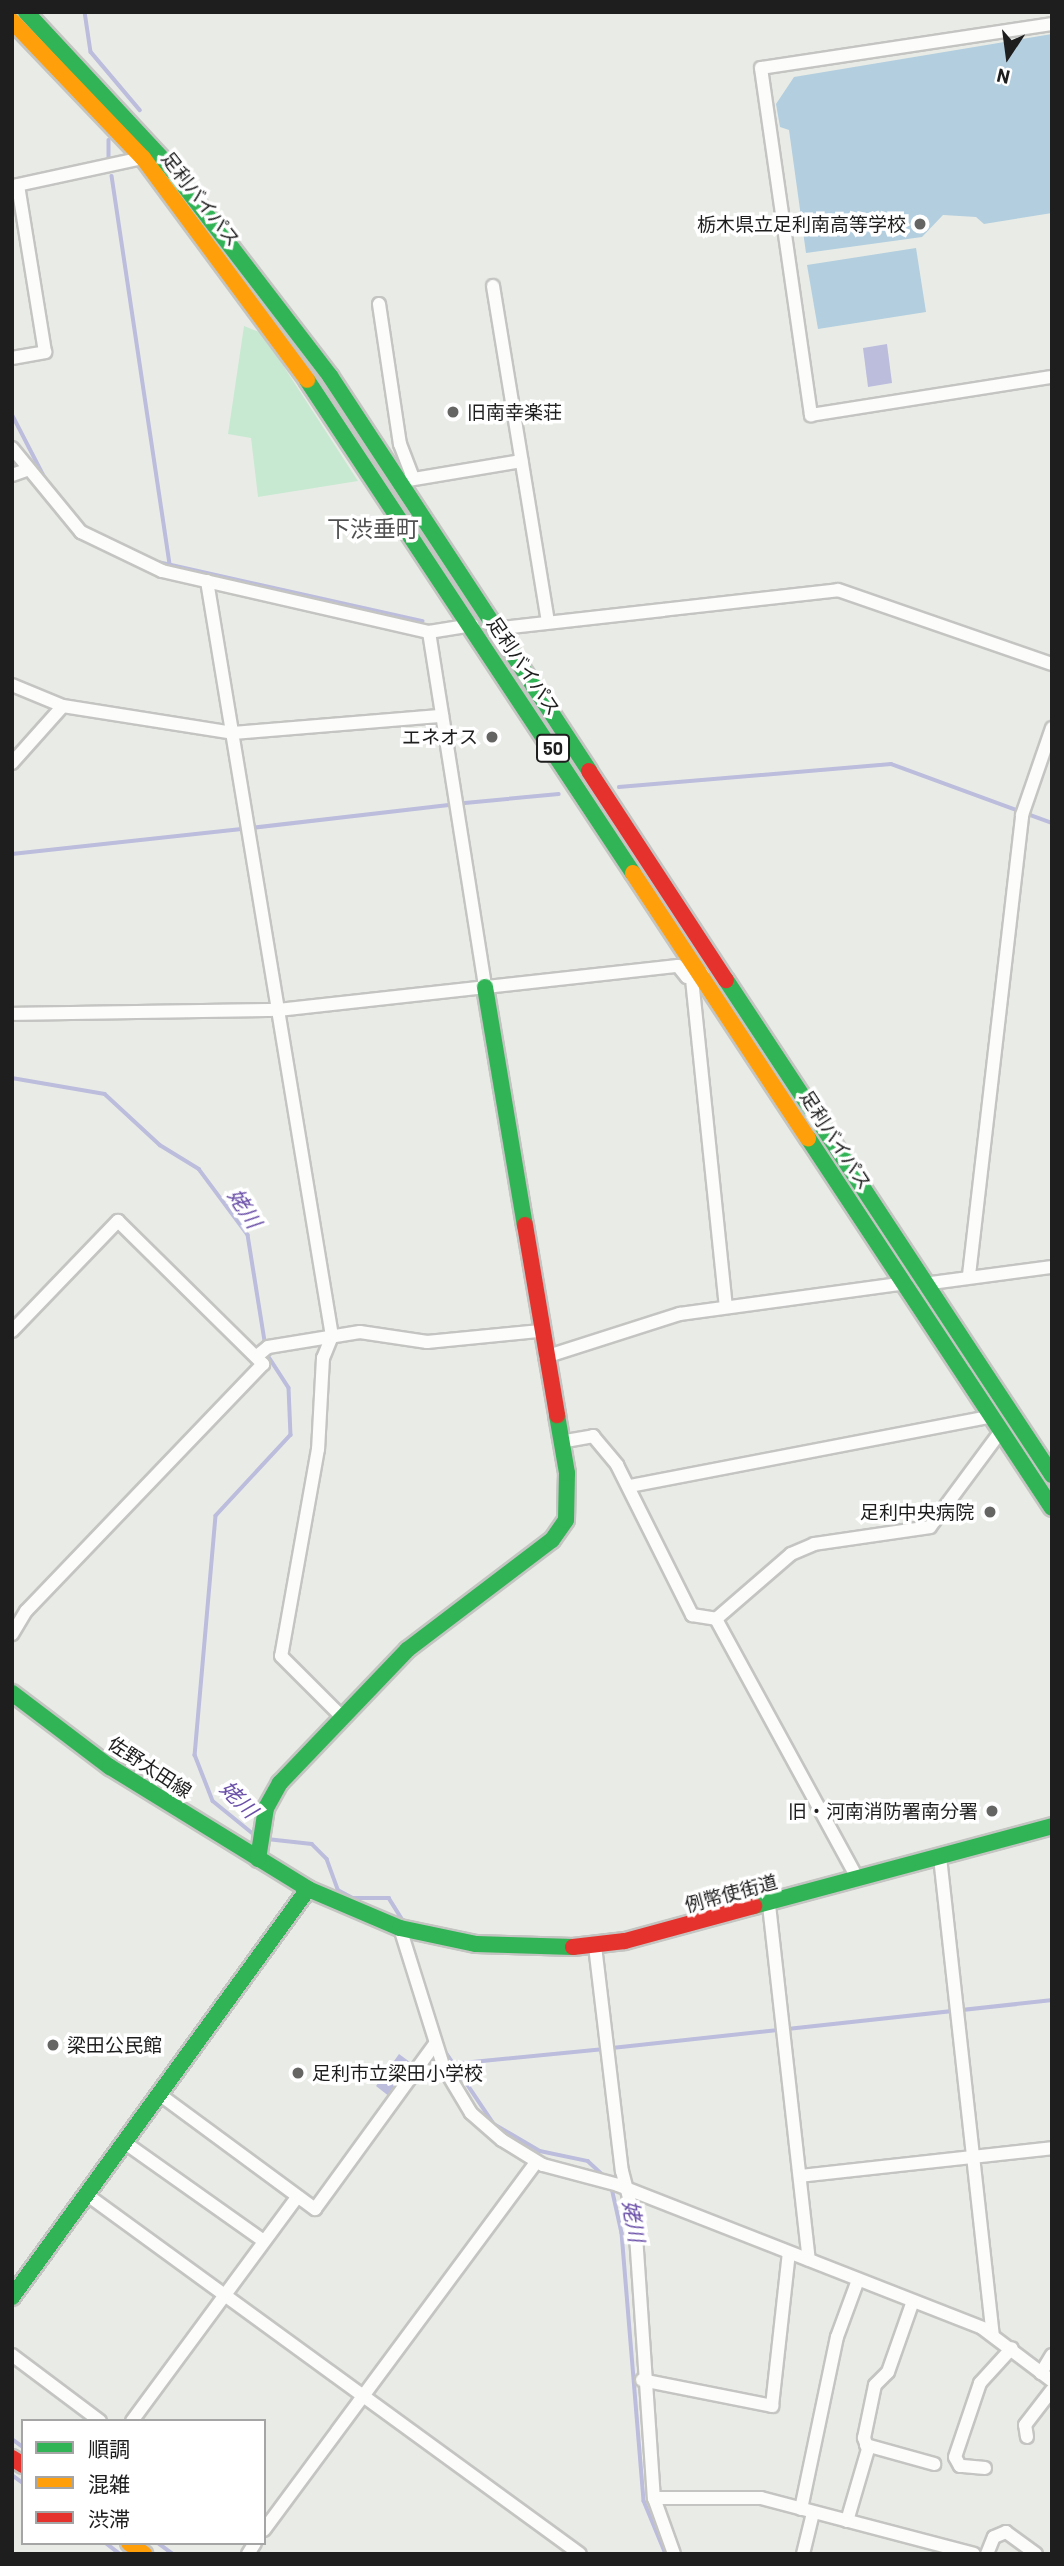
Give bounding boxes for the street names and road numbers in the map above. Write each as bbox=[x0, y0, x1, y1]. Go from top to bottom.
street label: 足利バイパス bbox=[157, 147, 245, 251]
street label: 足利バイパス bbox=[483, 612, 565, 720]
road number: 50 bbox=[536, 734, 570, 762]
street label: 足利バイパス bbox=[795, 1086, 877, 1194]
street label: 佐野太田線 bbox=[104, 1732, 196, 1802]
street label: 例幣使街道 bbox=[682, 1870, 780, 1916]

